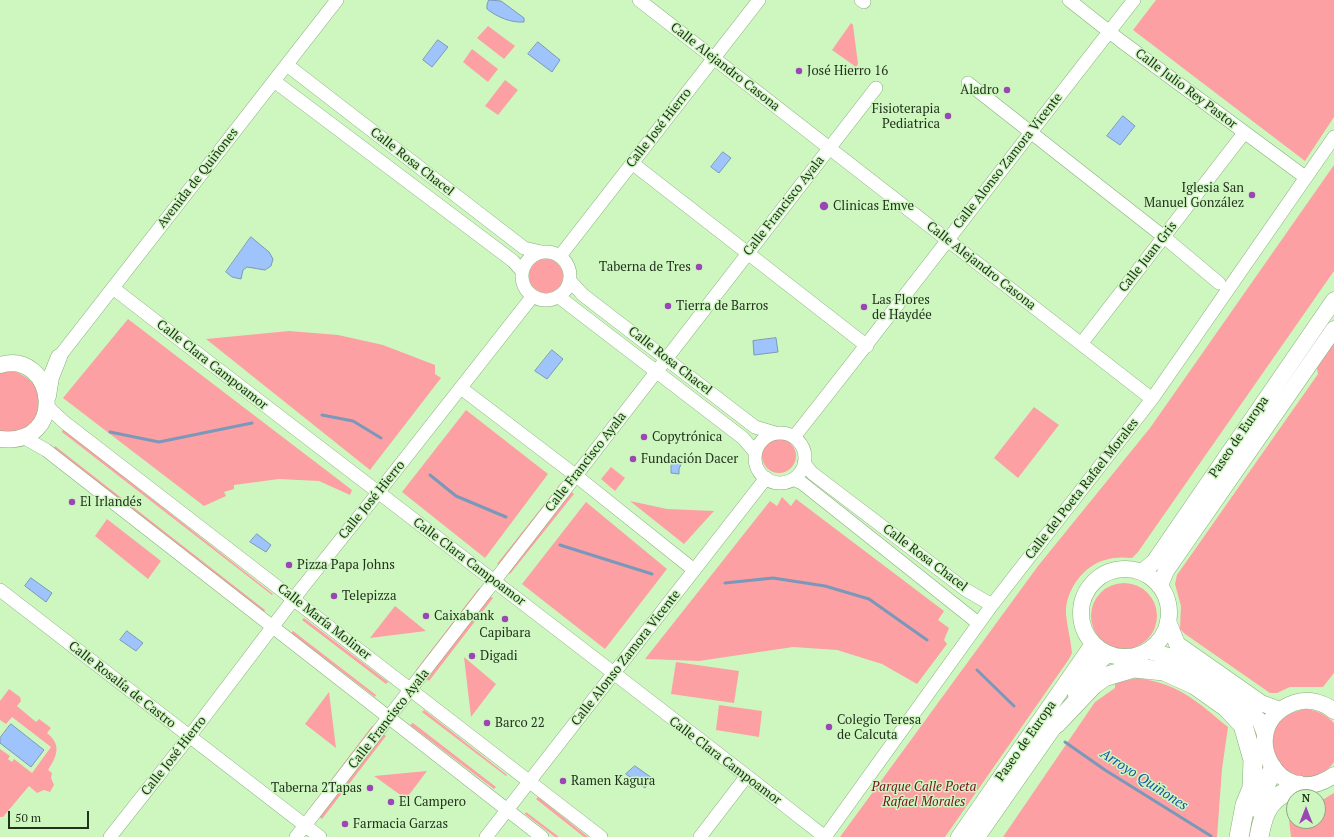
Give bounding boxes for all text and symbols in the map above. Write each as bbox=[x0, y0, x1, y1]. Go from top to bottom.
street label: Calle Alejandro Casona bbox=[667, 19, 783, 115]
street label: Calle Julio Rey Pastor bbox=[1132, 46, 1240, 132]
place label: José Hierro 16 bbox=[807, 63, 888, 79]
marker: José Hierro 16 bbox=[794, 66, 804, 76]
place label: Aladro bbox=[960, 82, 999, 98]
street label: Calle José Hierro bbox=[623, 85, 695, 171]
marker: Aladro bbox=[1002, 85, 1012, 95]
street label: Calle Alonso Zamora Vicente bbox=[950, 90, 1066, 232]
place label: Fisioterapia Pediatrica bbox=[872, 101, 940, 132]
marker: Fisioterapia Pediatrica bbox=[943, 111, 953, 121]
street label: Calle Rosa Chacel bbox=[367, 124, 457, 200]
street label: Avenida de Quiñones bbox=[154, 125, 242, 231]
street label: Calle Francisco Ayala bbox=[740, 153, 828, 259]
place label: Iglesia San Manuel González bbox=[1144, 180, 1244, 211]
marker: Iglesia San Manuel González bbox=[1247, 190, 1257, 200]
place label: Clinicas Emve bbox=[833, 198, 914, 214]
marker: Clinicas Emve bbox=[818, 200, 830, 212]
street label: Calle Alejandro Casona bbox=[923, 218, 1039, 314]
street label: Calle Juan Gris bbox=[1116, 219, 1180, 295]
place label: Taberna de Tres bbox=[599, 259, 691, 275]
marker: Taberna de Tres bbox=[694, 262, 704, 272]
place label: Las Flores de Haydée bbox=[872, 292, 932, 323]
place label: Tierra de Barros bbox=[676, 298, 768, 314]
marker: Tierra de Barros bbox=[663, 301, 673, 311]
marker: Las Flores de Haydée bbox=[859, 302, 869, 312]
street label: Calle Clara Campoamor bbox=[153, 317, 271, 413]
street label: Calle Rosa Chacel bbox=[625, 323, 715, 399]
street label: Paseo de Europa bbox=[1206, 393, 1272, 481]
street label: Calle Francisco Ayala bbox=[542, 409, 630, 515]
street label: Calle del Poeta Rafael Morales bbox=[1022, 415, 1142, 563]
place label: Copytrónica bbox=[652, 429, 722, 445]
marker: Copytrónica bbox=[639, 432, 649, 442]
place label: Fundación Dacer bbox=[641, 451, 738, 467]
marker: Fundación Dacer bbox=[628, 454, 638, 464]
street label: Calle José Hierro bbox=[336, 458, 408, 542]
place label: El Irlandés bbox=[80, 494, 142, 510]
marker: El Irlandés bbox=[67, 497, 77, 507]
street label: Calle Clara Campoamor bbox=[410, 515, 528, 609]
street label: Calle Rosa Chacel bbox=[880, 521, 970, 595]
place label: Pizza Papa Johns bbox=[297, 557, 395, 573]
marker: Pizza Papa Johns bbox=[284, 560, 294, 570]
street label: Calle María Moliner bbox=[274, 581, 374, 663]
street label: Calle Alonso Zamora Vicente bbox=[568, 587, 684, 729]
place label: Telepizza bbox=[342, 588, 396, 604]
marker: Telepizza bbox=[329, 591, 339, 601]
place label: Caixabank bbox=[434, 608, 494, 624]
marker: Caixabank bbox=[421, 611, 431, 621]
marker: Capibara bbox=[500, 614, 510, 624]
place label: Capibara bbox=[479, 625, 531, 641]
street label: Calle Rosalía de Castro bbox=[65, 638, 179, 732]
place label: Digadi bbox=[480, 648, 518, 664]
marker: Digadi bbox=[467, 651, 477, 661]
street label: Calle Francisco Ayala bbox=[345, 666, 433, 772]
street label: Paseo de Europa bbox=[992, 698, 1060, 784]
place label: Colegio Teresa de Calcuta bbox=[837, 712, 921, 743]
street label: Calle José Hierro bbox=[138, 713, 210, 799]
street label: Calle Clara Campoamor bbox=[666, 714, 784, 808]
place label: Barco 22 bbox=[495, 715, 545, 731]
marker: Barco 22 bbox=[482, 718, 492, 728]
marker: Colegio Teresa de Calcuta bbox=[824, 722, 834, 732]
water label: Arroyo Quiñones bbox=[1097, 745, 1191, 815]
place label: Ramen Kagura bbox=[571, 773, 655, 789]
marker: Ramen Kagura bbox=[558, 776, 568, 786]
park label: Parque Calle Poeta Rafael Morales bbox=[872, 779, 976, 810]
place label: Taberna 2Tapas bbox=[271, 780, 362, 796]
marker: Taberna 2Tapas bbox=[365, 783, 375, 793]
north arrow bbox=[1286, 789, 1326, 829]
text: N bbox=[1302, 791, 1310, 805]
place label: El Campero bbox=[399, 794, 466, 810]
marker: El Campero bbox=[386, 797, 396, 807]
scale bar bbox=[10, 803, 91, 829]
text: 50 m bbox=[15, 810, 41, 825]
place label: Farmacia Garzas bbox=[353, 816, 448, 832]
marker: Farmacia Garzas bbox=[340, 819, 350, 829]

